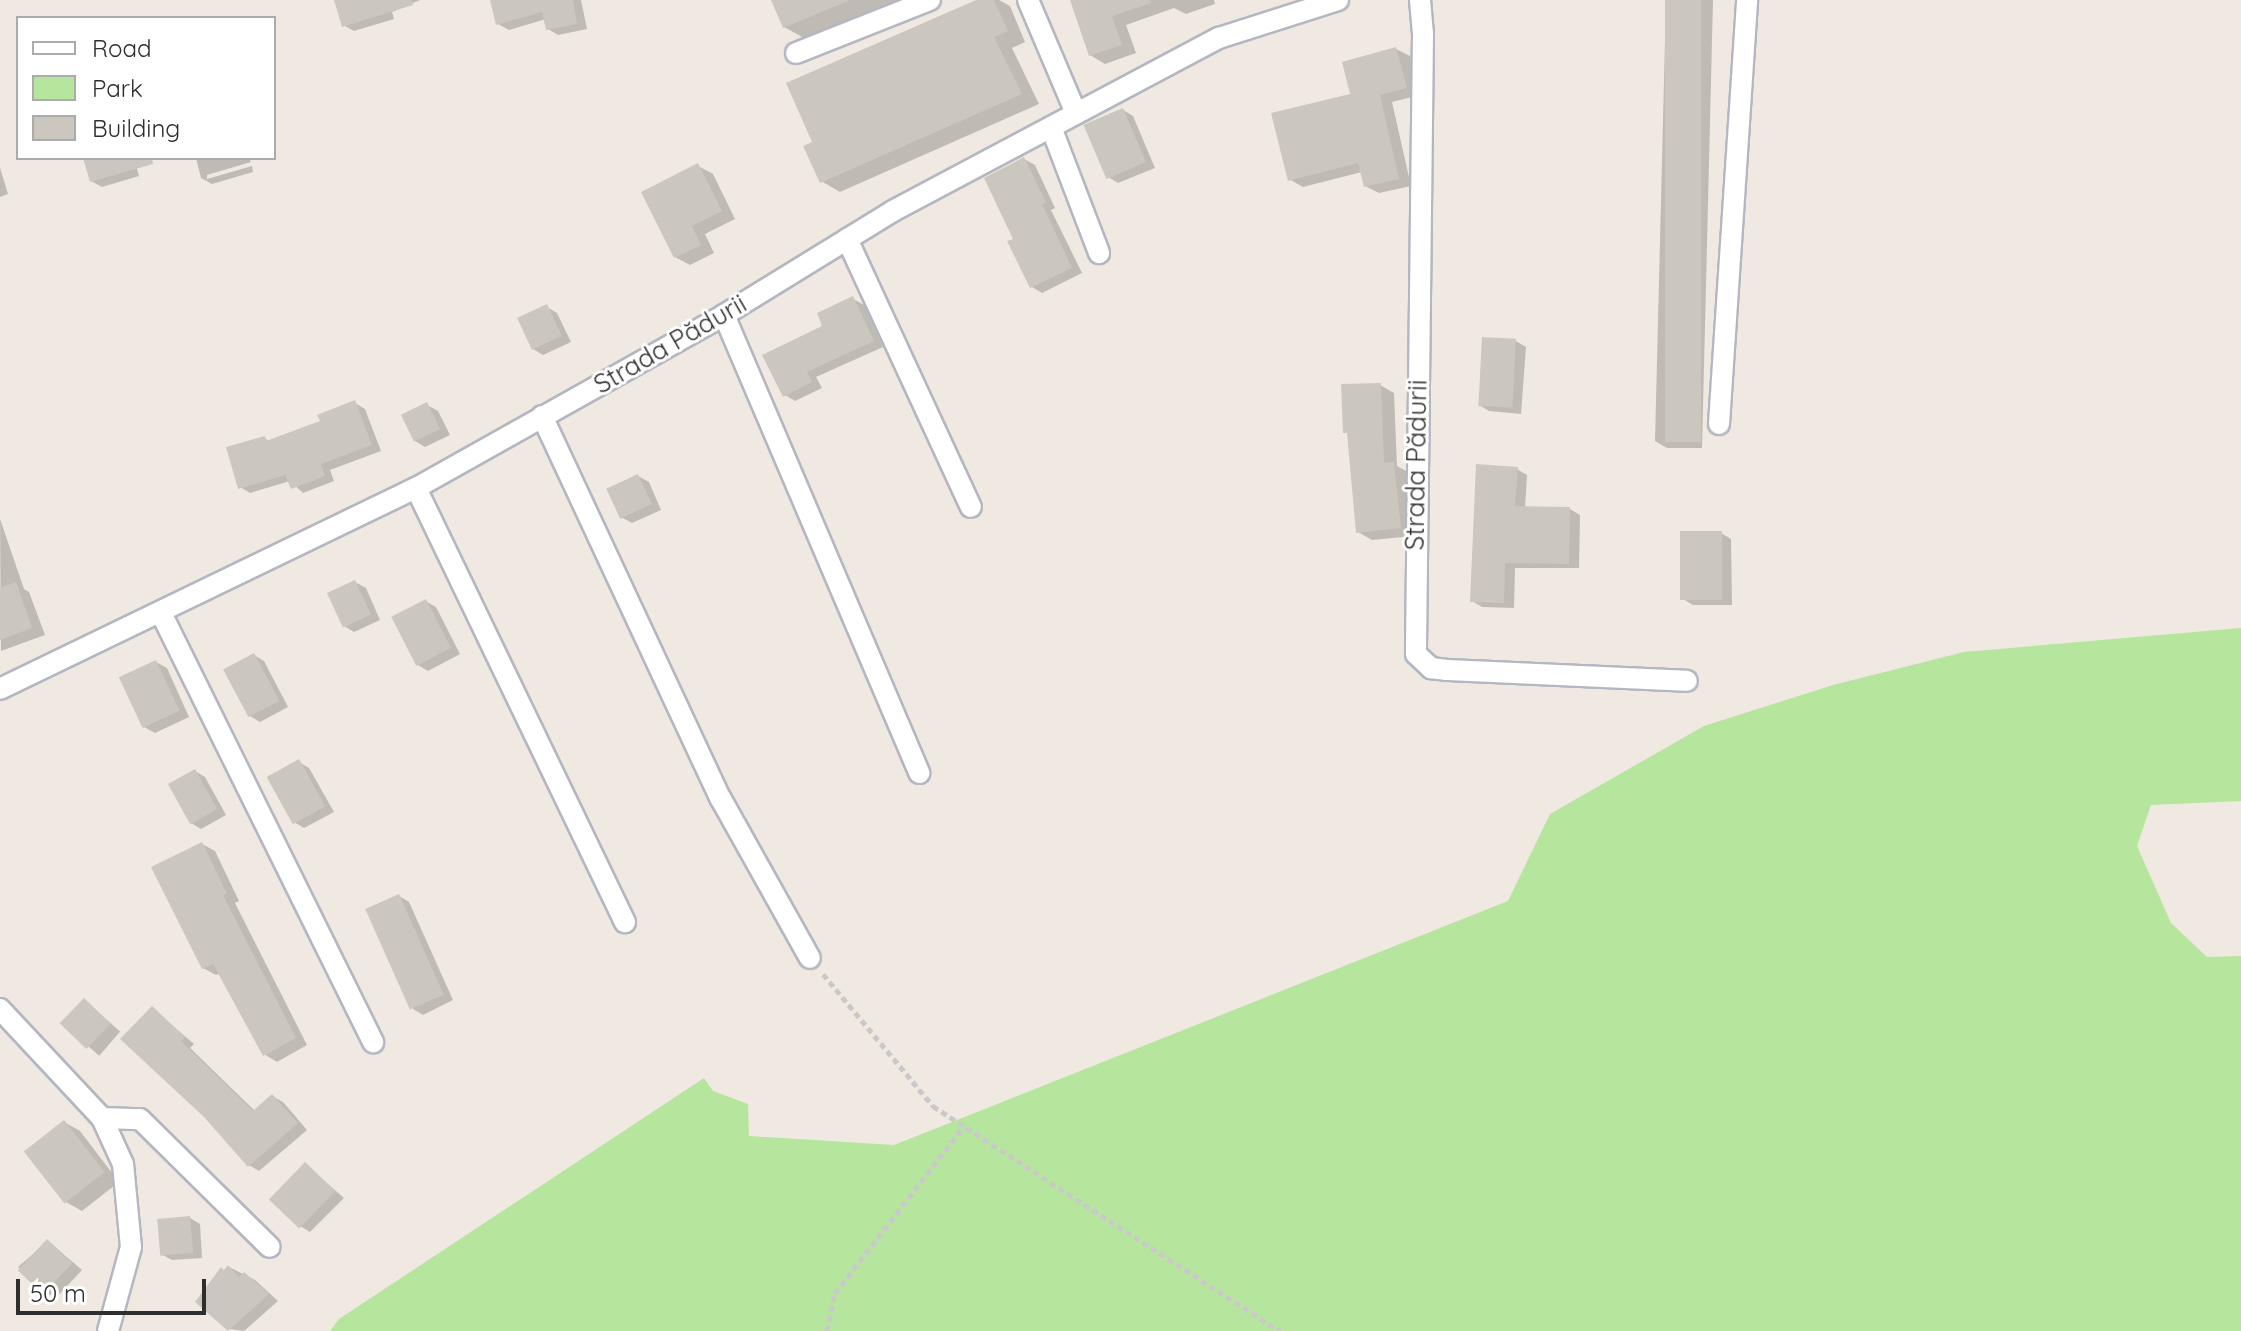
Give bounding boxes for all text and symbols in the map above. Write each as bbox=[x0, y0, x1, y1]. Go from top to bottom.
legend bbox=[16, 16, 276, 160]
text: Road bbox=[92, 33, 152, 63]
text: Park bbox=[92, 73, 143, 103]
text: Building bbox=[92, 113, 180, 143]
street label: Strada Pădurii bbox=[588, 288, 752, 400]
street label: Strada Pădurii bbox=[1399, 379, 1433, 551]
scale bar bbox=[20, 1263, 210, 1313]
text: 50 m bbox=[30, 1278, 86, 1308]

